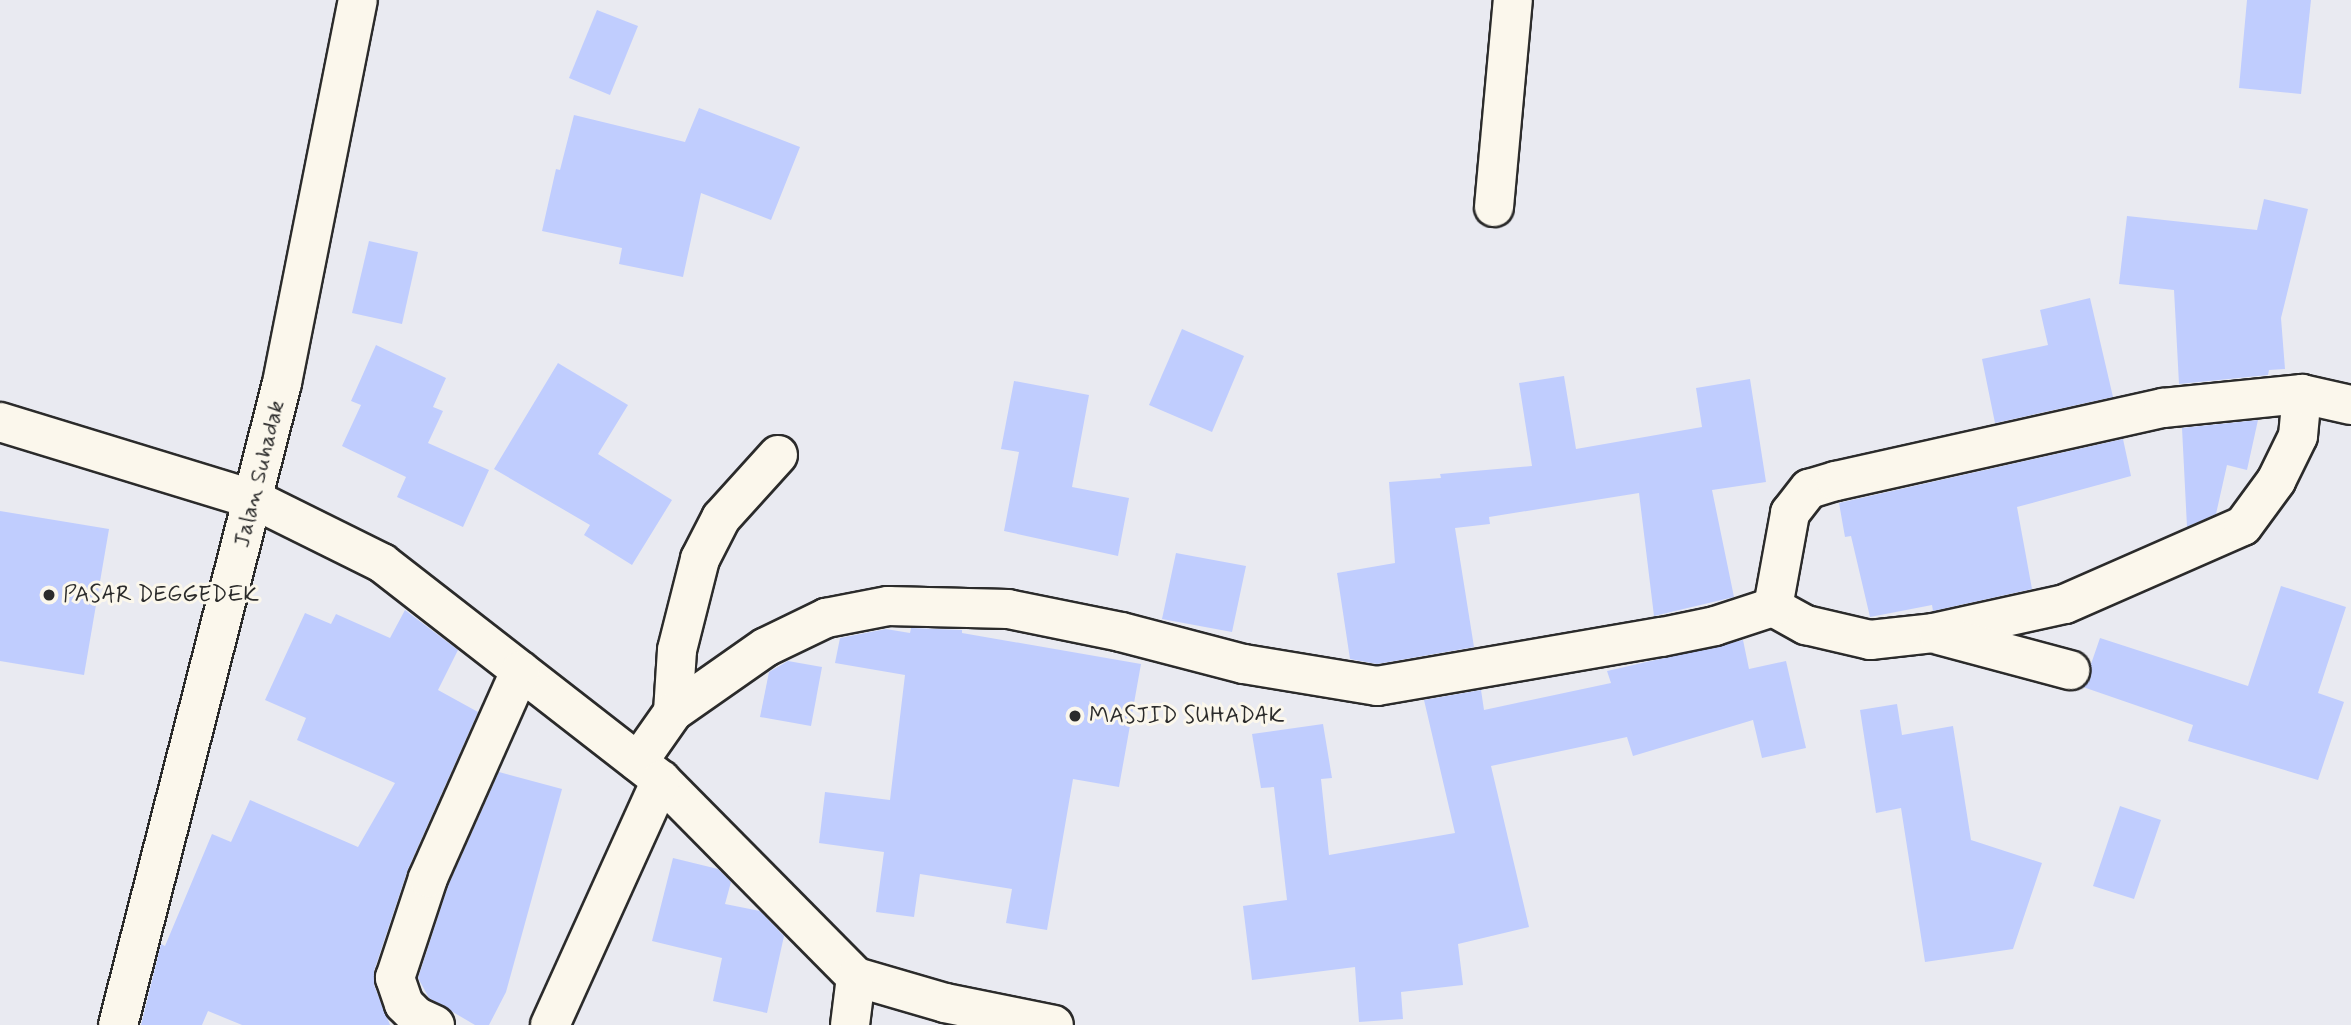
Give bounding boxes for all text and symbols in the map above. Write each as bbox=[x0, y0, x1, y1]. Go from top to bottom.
street label: Jalan Suhadak bbox=[228, 398, 292, 550]
place label: PASAR DEGGEDEK bbox=[63, 581, 259, 609]
marker: PASAR DEGGEDEK bbox=[41, 587, 57, 603]
place label: MASJID SUHADAK bbox=[1089, 702, 1286, 730]
marker: MASJID SUHADAK bbox=[1067, 708, 1083, 724]

